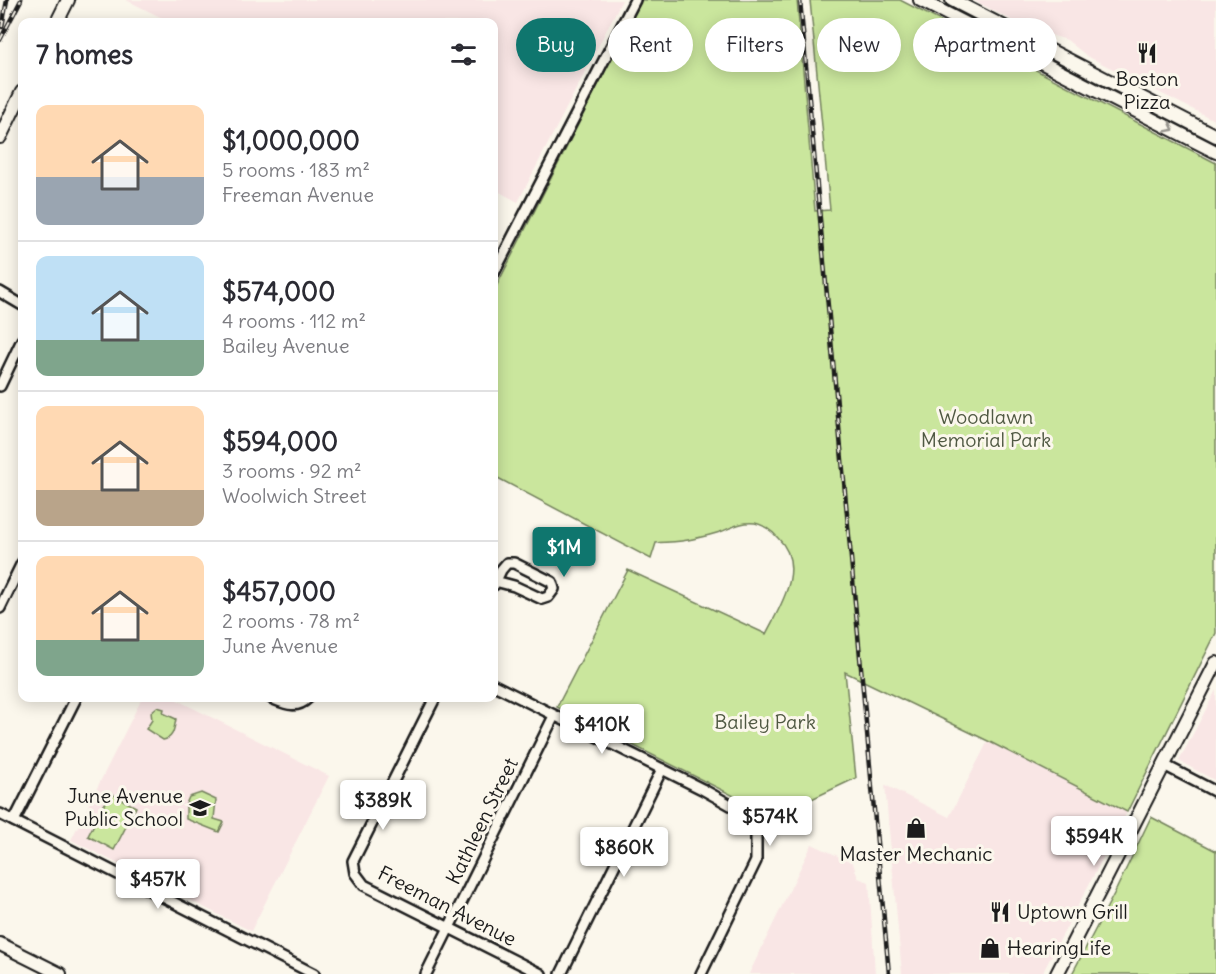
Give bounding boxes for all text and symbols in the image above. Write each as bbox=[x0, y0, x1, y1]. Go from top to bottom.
chip: Buy bbox=[516, 18, 596, 72]
chip: Rent bbox=[608, 18, 693, 72]
chip: Filters bbox=[705, 18, 805, 72]
chip: New bbox=[817, 18, 901, 72]
chip: Apartment bbox=[913, 18, 1057, 72]
text: 7 homes bbox=[36, 38, 133, 71]
icon: filters bbox=[447, 38, 480, 71]
restaurant icon: Boston Pizza bbox=[1135, 41, 1159, 65]
place label: Boston Pizza bbox=[1116, 66, 1179, 114]
one-way arrow bbox=[1164, 121, 1175, 133]
text: $1,000,000 bbox=[222, 124, 360, 157]
icon: home bbox=[84, 129, 156, 201]
text: 5 rooms · 183 m² bbox=[222, 157, 370, 182]
text: Freeman Avenue bbox=[222, 182, 374, 207]
text: $574,000 bbox=[222, 275, 335, 308]
icon: home bbox=[84, 280, 156, 352]
text: 4 rooms · 112 m² bbox=[222, 308, 366, 333]
text: Bailey Avenue bbox=[222, 333, 349, 358]
park label: Woodlawn Memorial Park bbox=[921, 404, 1051, 452]
text: $594,000 bbox=[222, 425, 338, 458]
icon: home bbox=[84, 430, 156, 502]
text: 3 rooms · 92 m² bbox=[222, 458, 361, 483]
text: Woolwich Street bbox=[222, 483, 367, 508]
pin: $1M bbox=[535, 527, 593, 578]
text: $1M bbox=[547, 534, 581, 559]
text: $457,000 bbox=[222, 575, 336, 608]
icon: home bbox=[84, 580, 156, 652]
text: 2 rooms · 78 m² bbox=[222, 608, 360, 633]
text: June Avenue bbox=[222, 633, 338, 658]
pin: $410K bbox=[560, 704, 644, 755]
park label: Bailey Park bbox=[714, 709, 816, 734]
text: $410K bbox=[574, 711, 630, 736]
street label: Kathleen Street bbox=[440, 753, 523, 888]
pin: $389K bbox=[341, 780, 425, 831]
place label: June Avenue Public School bbox=[65, 783, 183, 831]
text: $389K bbox=[354, 787, 412, 812]
school or university icon: June Avenue Public School bbox=[188, 796, 212, 820]
pin: $574K bbox=[728, 796, 812, 847]
text: $574K bbox=[742, 803, 798, 828]
shop icon: Master Mechanic bbox=[904, 816, 928, 840]
pin: $594K bbox=[1052, 816, 1136, 867]
text: $594K bbox=[1065, 823, 1123, 848]
pin: $860K bbox=[582, 827, 666, 878]
text: $860K bbox=[594, 834, 654, 859]
place label: Master Mechanic bbox=[839, 841, 993, 866]
pin: $457K bbox=[116, 859, 200, 910]
street label: Freeman Avenue bbox=[374, 860, 521, 951]
text: $457K bbox=[130, 866, 186, 891]
place label: Uptown Grill bbox=[1017, 899, 1128, 924]
restaurant icon: Uptown Grill bbox=[988, 900, 1012, 924]
place label: HearingLife bbox=[1007, 935, 1111, 960]
shop icon: HearingLife bbox=[978, 936, 1002, 960]

